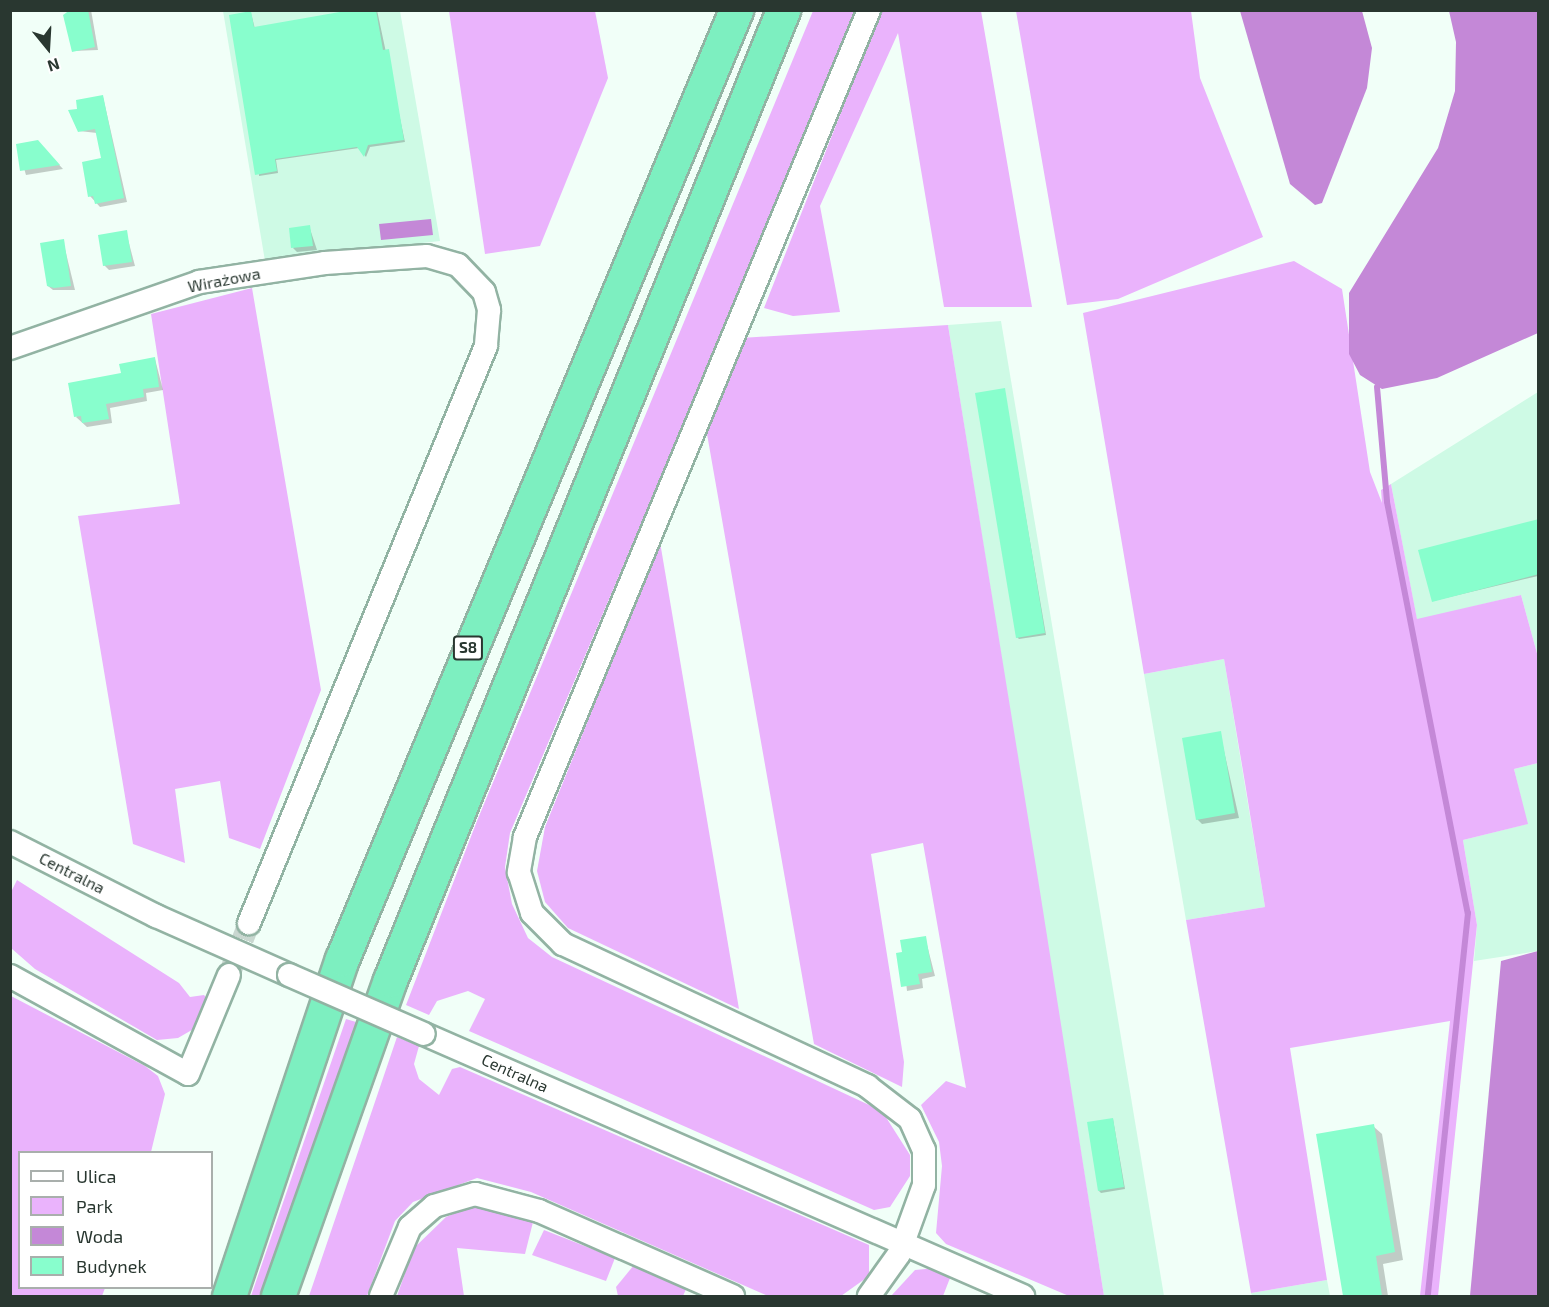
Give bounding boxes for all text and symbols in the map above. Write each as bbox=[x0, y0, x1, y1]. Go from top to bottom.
north arrow bbox=[18, 18, 78, 78]
text: N bbox=[45, 55, 62, 76]
street label: Wirażowa bbox=[186, 264, 262, 296]
road number: S8 bbox=[452, 636, 484, 660]
street label: Centralna bbox=[36, 848, 108, 898]
street label: Centralna bbox=[479, 1050, 551, 1096]
legend bbox=[18, 1151, 213, 1289]
text: Ulica bbox=[76, 1165, 116, 1187]
text: Park bbox=[76, 1195, 113, 1217]
text: Woda bbox=[76, 1225, 123, 1247]
text: Budynek bbox=[76, 1255, 147, 1277]

